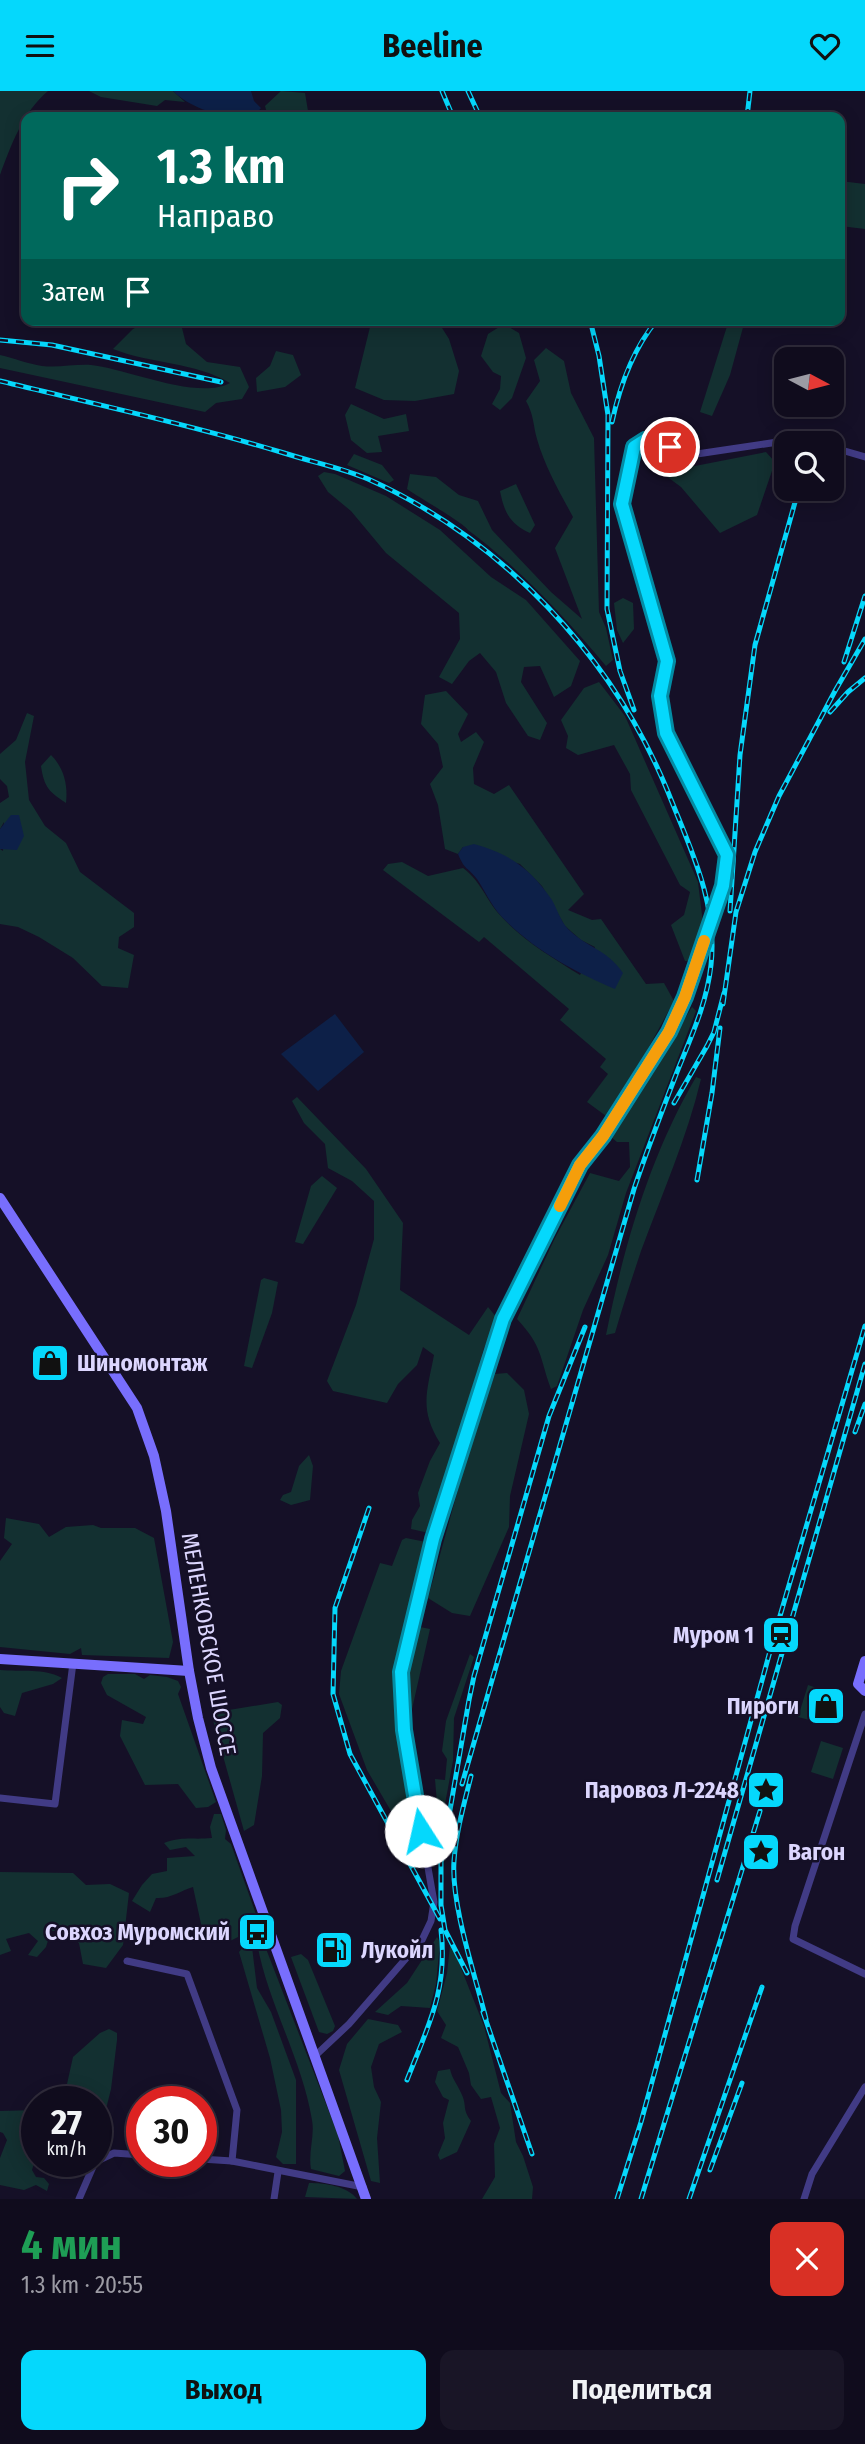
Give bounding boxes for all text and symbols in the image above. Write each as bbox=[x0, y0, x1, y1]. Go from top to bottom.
icon: menu bbox=[21, 27, 59, 65]
text: Beeline bbox=[382, 27, 483, 65]
icon: heart bbox=[806, 27, 844, 65]
text: 1.3 km bbox=[157, 137, 285, 196]
icon: right bbox=[42, 140, 133, 231]
text: Направо bbox=[157, 197, 274, 235]
icon: arrive bbox=[119, 273, 157, 311]
text: Затем bbox=[42, 277, 105, 308]
north arrow bbox=[774, 347, 844, 417]
map controls bbox=[774, 347, 844, 501]
pin bbox=[640, 417, 700, 477]
icon: arrive bbox=[651, 428, 689, 466]
button: search bbox=[774, 431, 844, 501]
shop icon: Шиномонтаж bbox=[29, 1342, 71, 1384]
place label: Шиномонтаж bbox=[77, 1349, 208, 1377]
street label: МЕЛЕНКОВСКОЕ ШОССЕ bbox=[176, 1530, 242, 1758]
station icon: Муром 1 bbox=[760, 1614, 802, 1656]
place label: Муром 1 bbox=[673, 1621, 754, 1649]
shop icon: Пироги bbox=[805, 1685, 847, 1727]
place label: Пироги bbox=[727, 1692, 799, 1720]
place icon: Паровоз Л-2248 bbox=[745, 1769, 787, 1811]
place label: Паровоз Л-2248 bbox=[585, 1776, 739, 1804]
position arrow bbox=[384, 1794, 458, 1868]
place icon: Вагон bbox=[740, 1831, 782, 1873]
place label: Вагон bbox=[788, 1838, 845, 1866]
bus stop icon: Совхоз Муромский bbox=[236, 1911, 278, 1953]
place label: Совхоз Муромский bbox=[45, 1918, 230, 1946]
fuel station icon: Лукойл bbox=[313, 1929, 355, 1971]
place label: Лукойл bbox=[361, 1936, 433, 1964]
speed limit sign: 30 bbox=[126, 2086, 217, 2177]
text: 27 bbox=[51, 2101, 82, 2143]
text: km/h bbox=[46, 2138, 87, 2160]
text: 4 мин bbox=[21, 2220, 122, 2270]
button: close bbox=[770, 2222, 844, 2296]
text: 1.3 km · 20:55 bbox=[21, 2271, 143, 2299]
button: Выход bbox=[21, 2350, 426, 2430]
button: Поделиться bbox=[440, 2350, 844, 2430]

